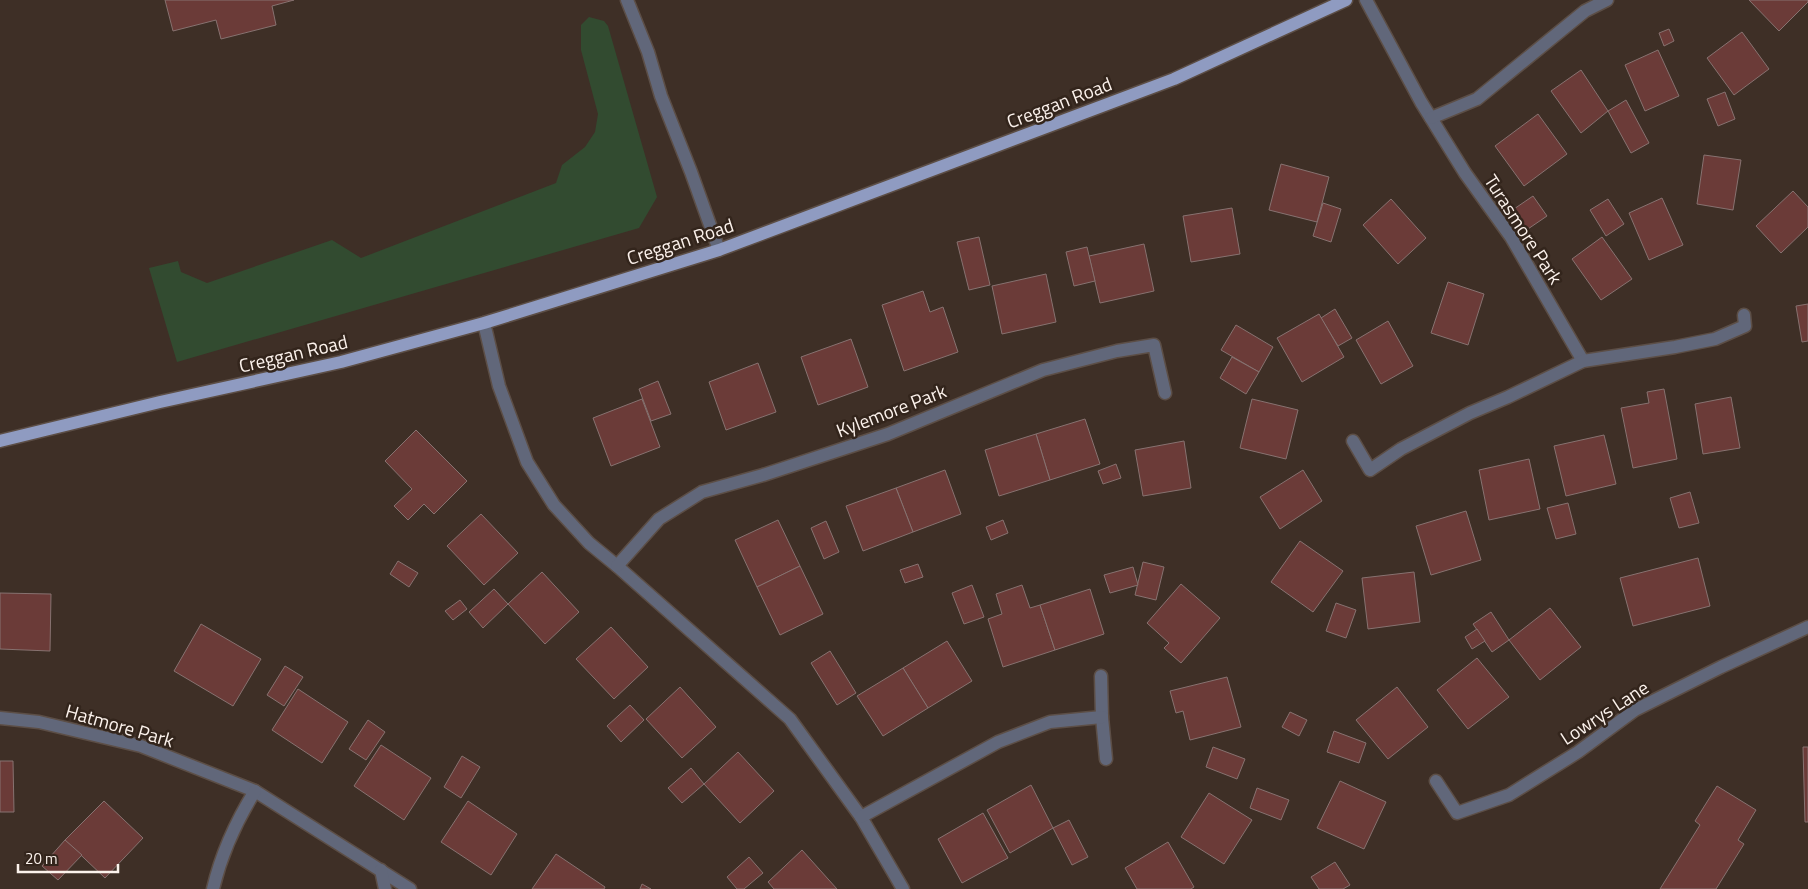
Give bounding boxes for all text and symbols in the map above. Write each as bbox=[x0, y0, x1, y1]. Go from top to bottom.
street label: Creggan Road bbox=[1002, 69, 1116, 135]
street label: Turasmore Park bbox=[1478, 168, 1570, 290]
street label: Creggan Road bbox=[623, 210, 737, 272]
street label: Creggan Road bbox=[236, 326, 350, 380]
street label: Kylemore Park bbox=[832, 376, 950, 444]
street label: Lowrys Lane bbox=[1554, 672, 1654, 752]
street label: Hatmore Park bbox=[62, 696, 178, 754]
scale bar bbox=[18, 842, 118, 874]
text: 20 m bbox=[25, 847, 58, 870]

